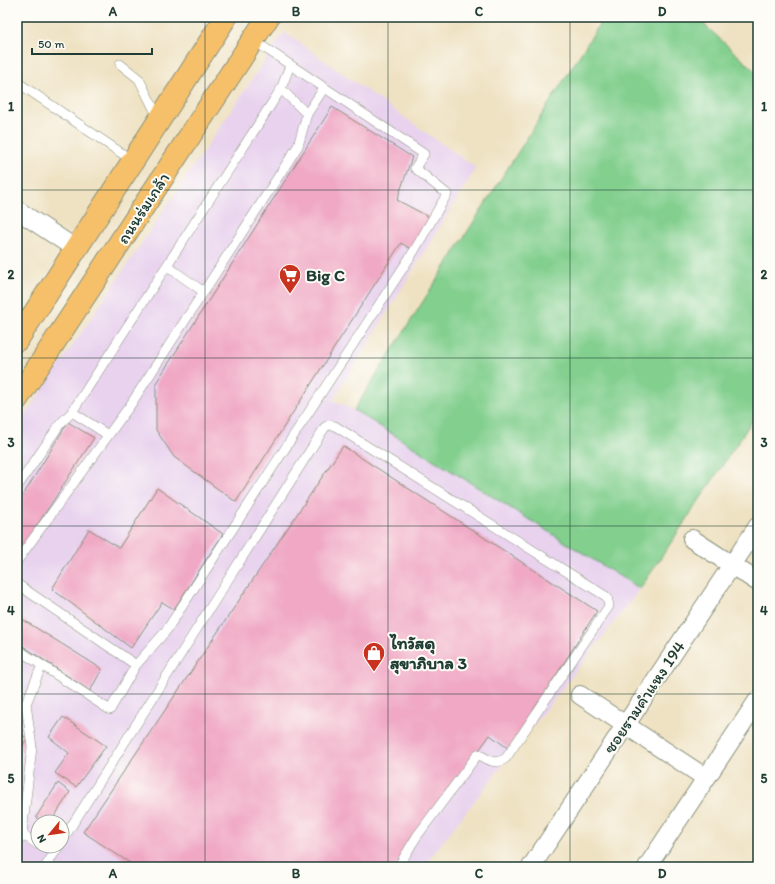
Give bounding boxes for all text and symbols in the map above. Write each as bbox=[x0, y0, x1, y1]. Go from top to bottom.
text: A bbox=[108, 4, 118, 19]
text: B bbox=[292, 4, 301, 19]
text: C bbox=[475, 4, 484, 19]
text: D bbox=[658, 4, 667, 19]
scale bar bbox=[32, 30, 152, 56]
text: 50 m bbox=[38, 37, 64, 51]
text: 1 bbox=[8, 99, 14, 114]
text: 1 bbox=[761, 99, 767, 114]
street label: ถนนร่มเกล้า bbox=[113, 169, 173, 247]
supermarket icon: Big C bbox=[277, 262, 303, 295]
place label: Big C bbox=[306, 265, 345, 286]
text: 2 bbox=[8, 267, 15, 282]
text: 2 bbox=[761, 267, 768, 282]
text: 3 bbox=[7, 435, 15, 450]
text: 3 bbox=[760, 435, 768, 450]
text: 4 bbox=[7, 603, 15, 618]
text: 4 bbox=[760, 603, 768, 618]
place label: ไทวัสดุ สุขาภิบาล 3 bbox=[389, 633, 467, 675]
street label: ซอยรามคำแหง 194 bbox=[599, 637, 689, 757]
shop icon: ไทวัสดุ สุขาภิบาล 3 bbox=[361, 640, 387, 673]
text: 5 bbox=[8, 771, 15, 786]
text: 5 bbox=[761, 771, 768, 786]
north arrow bbox=[30, 814, 70, 854]
text: N bbox=[34, 832, 49, 845]
text: A bbox=[108, 866, 118, 881]
text: B bbox=[292, 866, 301, 881]
text: C bbox=[475, 866, 484, 881]
text: D bbox=[658, 866, 667, 881]

